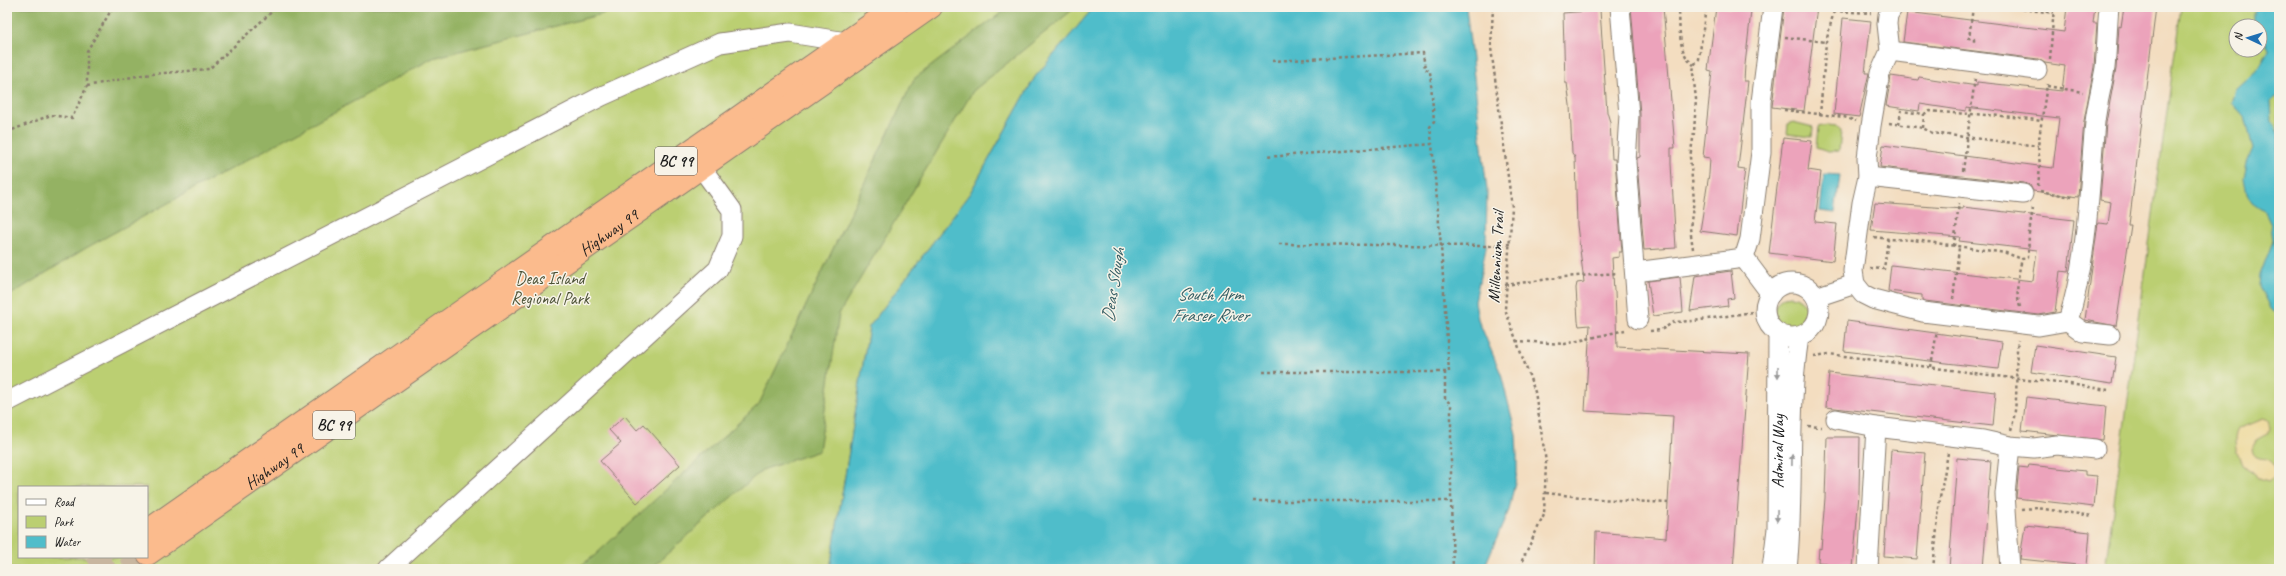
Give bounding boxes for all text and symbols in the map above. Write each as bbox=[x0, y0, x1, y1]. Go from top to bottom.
north arrow bbox=[2228, 18, 2268, 58]
text: N bbox=[2231, 31, 2245, 41]
road number: BC 99 bbox=[655, 147, 697, 175]
street label: Highway 99 bbox=[575, 203, 644, 260]
street label: Millennium Trail bbox=[1483, 207, 1509, 304]
water label: Deas Slough bbox=[1096, 245, 1130, 323]
park label: Deas Island Regional Park bbox=[511, 268, 591, 309]
water label: South Arm Fraser River bbox=[1172, 283, 1251, 326]
one-way arrow bbox=[1775, 366, 1781, 379]
road number: BC 99 bbox=[313, 411, 355, 439]
street label: Admiral Way bbox=[1767, 413, 1788, 488]
street label: Highway 99 bbox=[241, 437, 309, 494]
one-way arrow bbox=[1789, 453, 1795, 466]
legend bbox=[18, 486, 148, 558]
text: Road bbox=[54, 494, 76, 510]
one-way arrow bbox=[1774, 510, 1780, 523]
text: Park bbox=[54, 514, 75, 530]
text: Water bbox=[54, 534, 82, 550]

